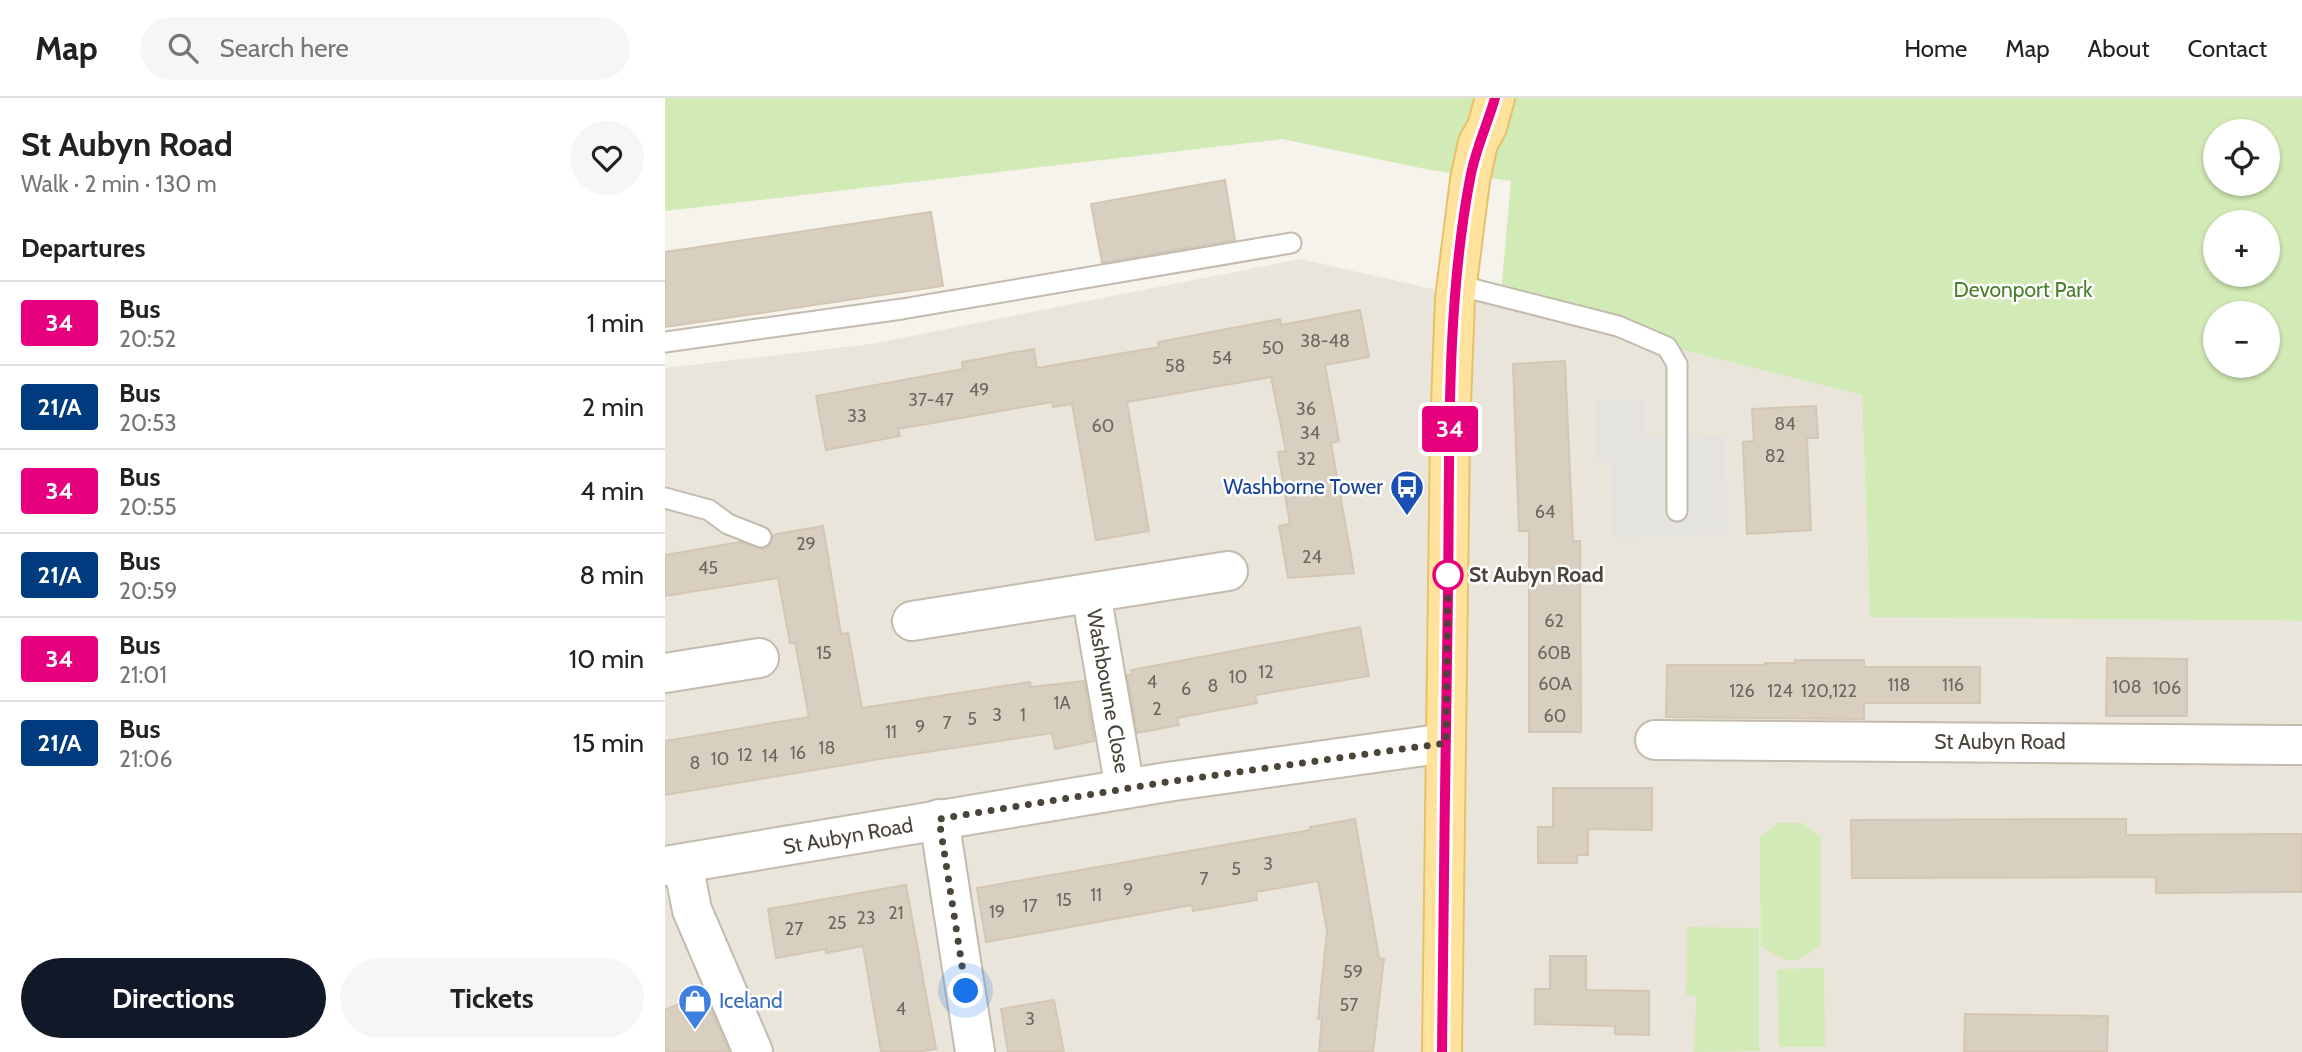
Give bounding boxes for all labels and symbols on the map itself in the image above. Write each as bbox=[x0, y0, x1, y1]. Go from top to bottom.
park label: Devonport Park bbox=[1954, 277, 2093, 302]
house number: 38-48 bbox=[1300, 330, 1350, 352]
house number: 50 bbox=[1262, 337, 1284, 359]
house number: 54 bbox=[1212, 347, 1232, 369]
house number: 58 bbox=[1165, 355, 1185, 377]
house number: 49 bbox=[969, 379, 989, 401]
house number: 37-47 bbox=[908, 389, 954, 411]
house number: 36 bbox=[1296, 398, 1316, 420]
house number: 33 bbox=[847, 405, 867, 427]
line badge: 34 bbox=[1419, 406, 1481, 452]
house number: 84 bbox=[1774, 413, 1796, 435]
house number: 60 bbox=[1092, 415, 1114, 437]
house number: 34 bbox=[1300, 422, 1320, 444]
house number: 82 bbox=[1765, 445, 1785, 467]
house number: 32 bbox=[1296, 448, 1316, 470]
bus stop icon: Washborne Tower bbox=[1388, 468, 1426, 517]
place label: Washborne Tower bbox=[1223, 474, 1383, 499]
house number: 64 bbox=[1535, 501, 1555, 523]
house number: 29 bbox=[796, 533, 816, 555]
house number: 24 bbox=[1302, 546, 1322, 568]
house number: 45 bbox=[698, 557, 718, 579]
marker: St Aubyn Road bbox=[1433, 560, 1463, 590]
place label: St Aubyn Road bbox=[1469, 562, 1604, 587]
street label: Washbourne Close bbox=[1082, 607, 1135, 775]
house number: 62 bbox=[1544, 610, 1564, 632]
house number: 15 bbox=[816, 642, 832, 664]
house number: 60B bbox=[1537, 642, 1571, 664]
house number: 12 bbox=[1258, 661, 1274, 683]
house number: 10 bbox=[1229, 666, 1247, 688]
house number: 4 bbox=[1147, 671, 1157, 693]
house number: 60A bbox=[1538, 673, 1572, 695]
house number: 118 bbox=[1888, 674, 1910, 696]
house number: 116 bbox=[1942, 674, 1964, 696]
house number: 8 bbox=[1208, 675, 1218, 697]
house number: 108 bbox=[2112, 676, 2142, 698]
house number: 106 bbox=[2153, 677, 2181, 699]
house number: 6 bbox=[1181, 678, 1191, 700]
house number: 126 bbox=[1729, 680, 1755, 702]
house number: 124 bbox=[1767, 680, 1793, 702]
house number: 120,122 bbox=[1801, 680, 1857, 702]
house number: 1A bbox=[1054, 692, 1070, 714]
house number: 2 bbox=[1152, 698, 1162, 720]
house number: 3 bbox=[992, 704, 1002, 726]
house number: 1 bbox=[1020, 704, 1026, 726]
house number: 60 bbox=[1544, 705, 1566, 727]
house number: 5 bbox=[967, 708, 977, 730]
house number: 7 bbox=[942, 712, 952, 734]
house number: 9 bbox=[915, 716, 925, 738]
house number: 11 bbox=[885, 721, 897, 743]
street label: St Aubyn Road bbox=[1934, 729, 2066, 754]
house number: 18 bbox=[819, 737, 835, 759]
house number: 16 bbox=[790, 742, 806, 764]
house number: 12 bbox=[737, 744, 753, 766]
house number: 14 bbox=[762, 745, 778, 767]
house number: 10 bbox=[711, 748, 729, 770]
house number: 8 bbox=[690, 752, 700, 774]
street label: St Aubyn Road bbox=[781, 812, 915, 859]
house number: 3 bbox=[1263, 853, 1273, 875]
house number: 5 bbox=[1231, 858, 1241, 880]
house number: 7 bbox=[1199, 868, 1209, 890]
house number: 9 bbox=[1123, 879, 1133, 901]
house number: 11 bbox=[1090, 884, 1102, 906]
house number: 15 bbox=[1056, 889, 1072, 911]
house number: 17 bbox=[1023, 895, 1037, 917]
house number: 19 bbox=[989, 901, 1005, 923]
house number: 21 bbox=[888, 902, 904, 924]
house number: 23 bbox=[856, 907, 876, 929]
house number: 25 bbox=[827, 912, 847, 934]
house number: 27 bbox=[785, 918, 803, 940]
house number: 59 bbox=[1343, 961, 1363, 983]
your location bbox=[948, 973, 983, 1008]
shop icon: Iceland bbox=[676, 982, 714, 1031]
place label: Iceland bbox=[719, 988, 783, 1013]
house number: 57 bbox=[1340, 994, 1358, 1016]
house number: 4 bbox=[896, 998, 906, 1020]
house number: 3 bbox=[1025, 1008, 1035, 1030]

